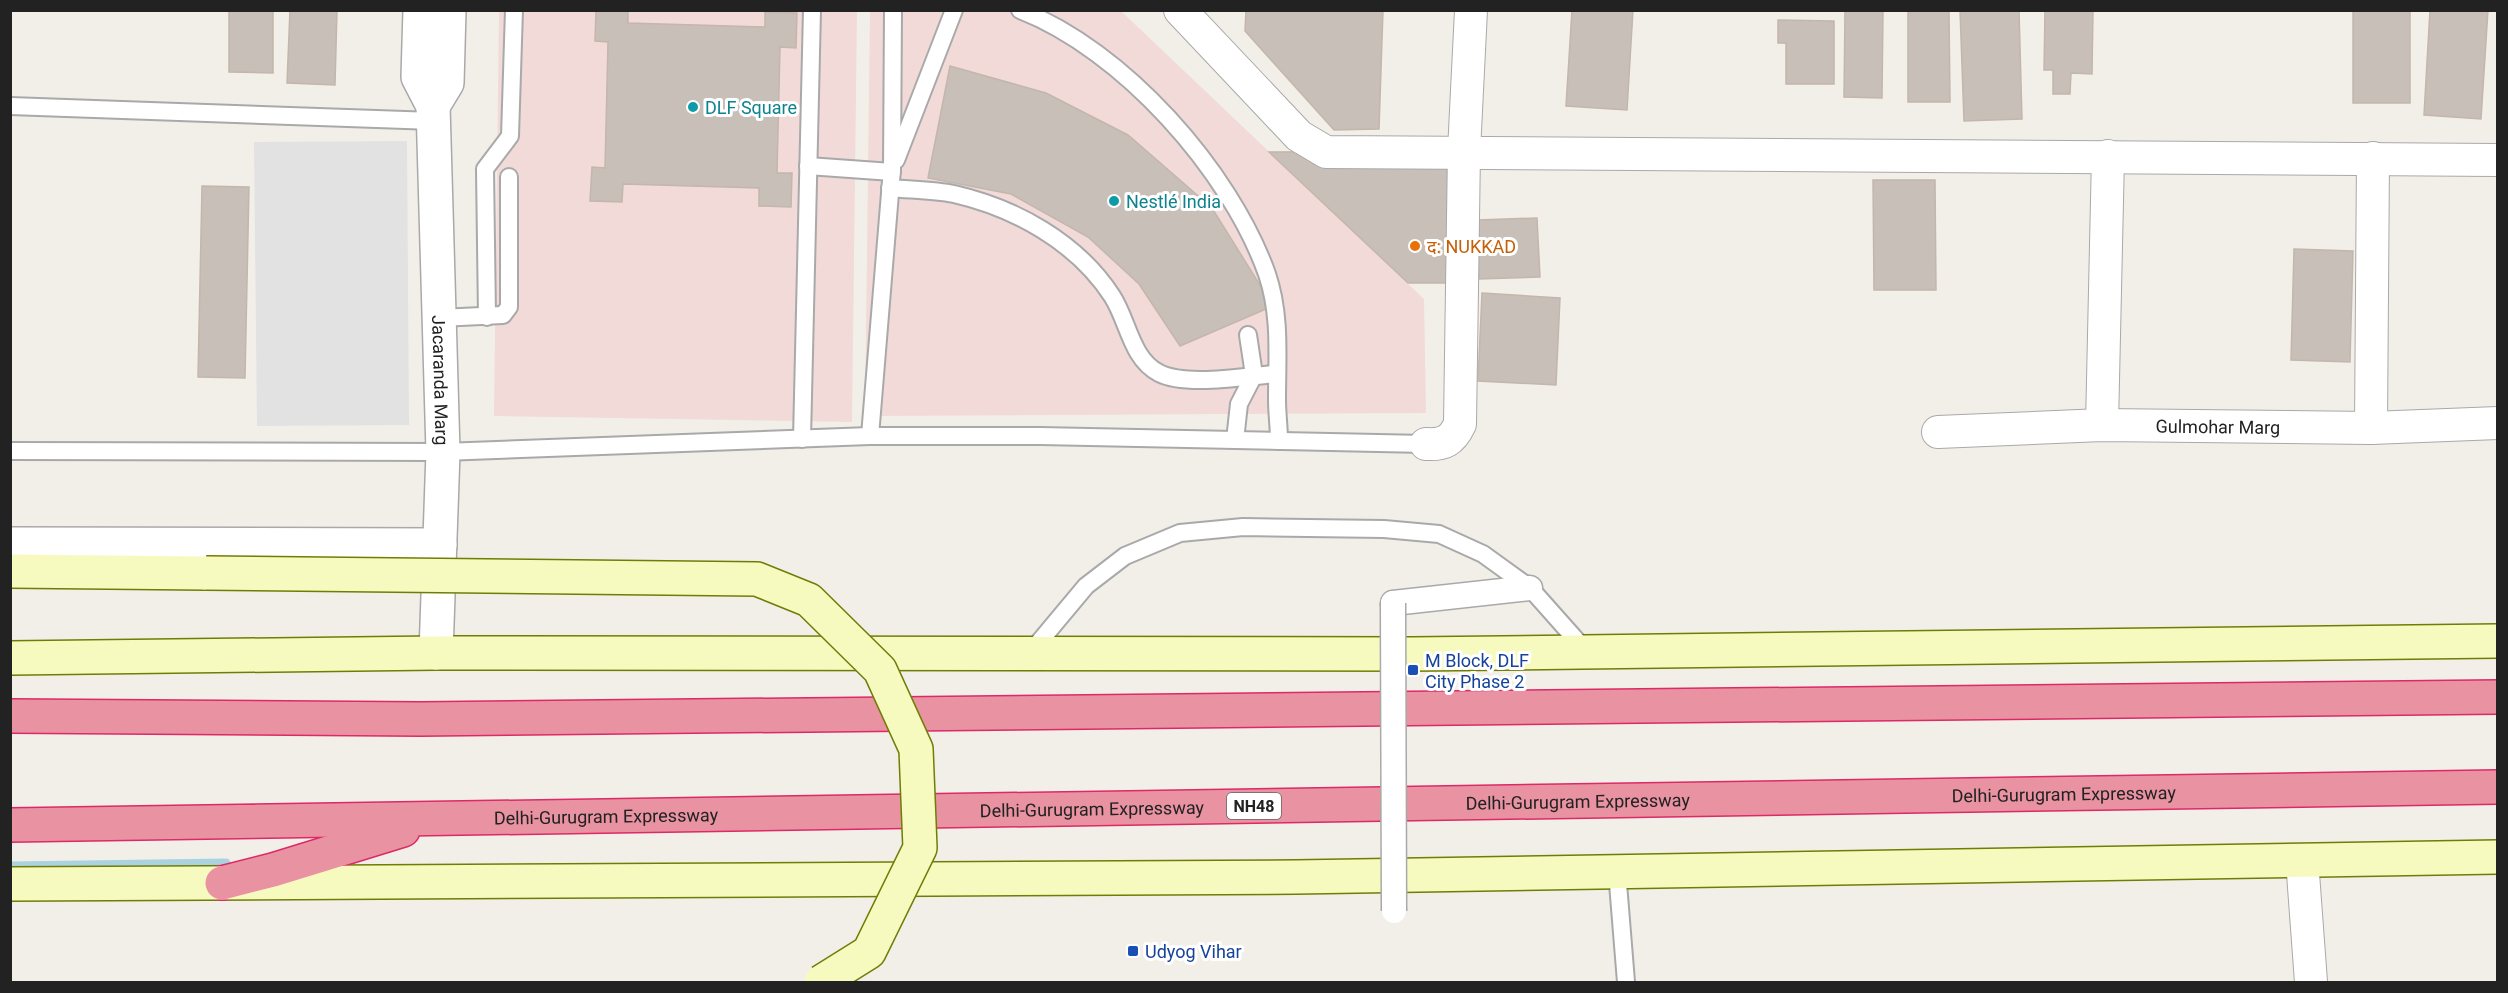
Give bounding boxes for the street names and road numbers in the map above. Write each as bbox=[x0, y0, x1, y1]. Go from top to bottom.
street label: Jacaranda Marg bbox=[429, 315, 453, 446]
street label: Gulmohar Marg bbox=[2155, 415, 2280, 437]
street label: Delhi-Gurugram Expressway bbox=[1951, 781, 2177, 806]
street label: Delhi-Gurugram Expressway bbox=[1466, 789, 1691, 813]
road number: NH48 bbox=[1227, 793, 1281, 819]
street label: Delhi-Gurugram Expressway bbox=[980, 796, 1205, 821]
street label: Delhi-Gurugram Expressway bbox=[494, 804, 719, 828]

